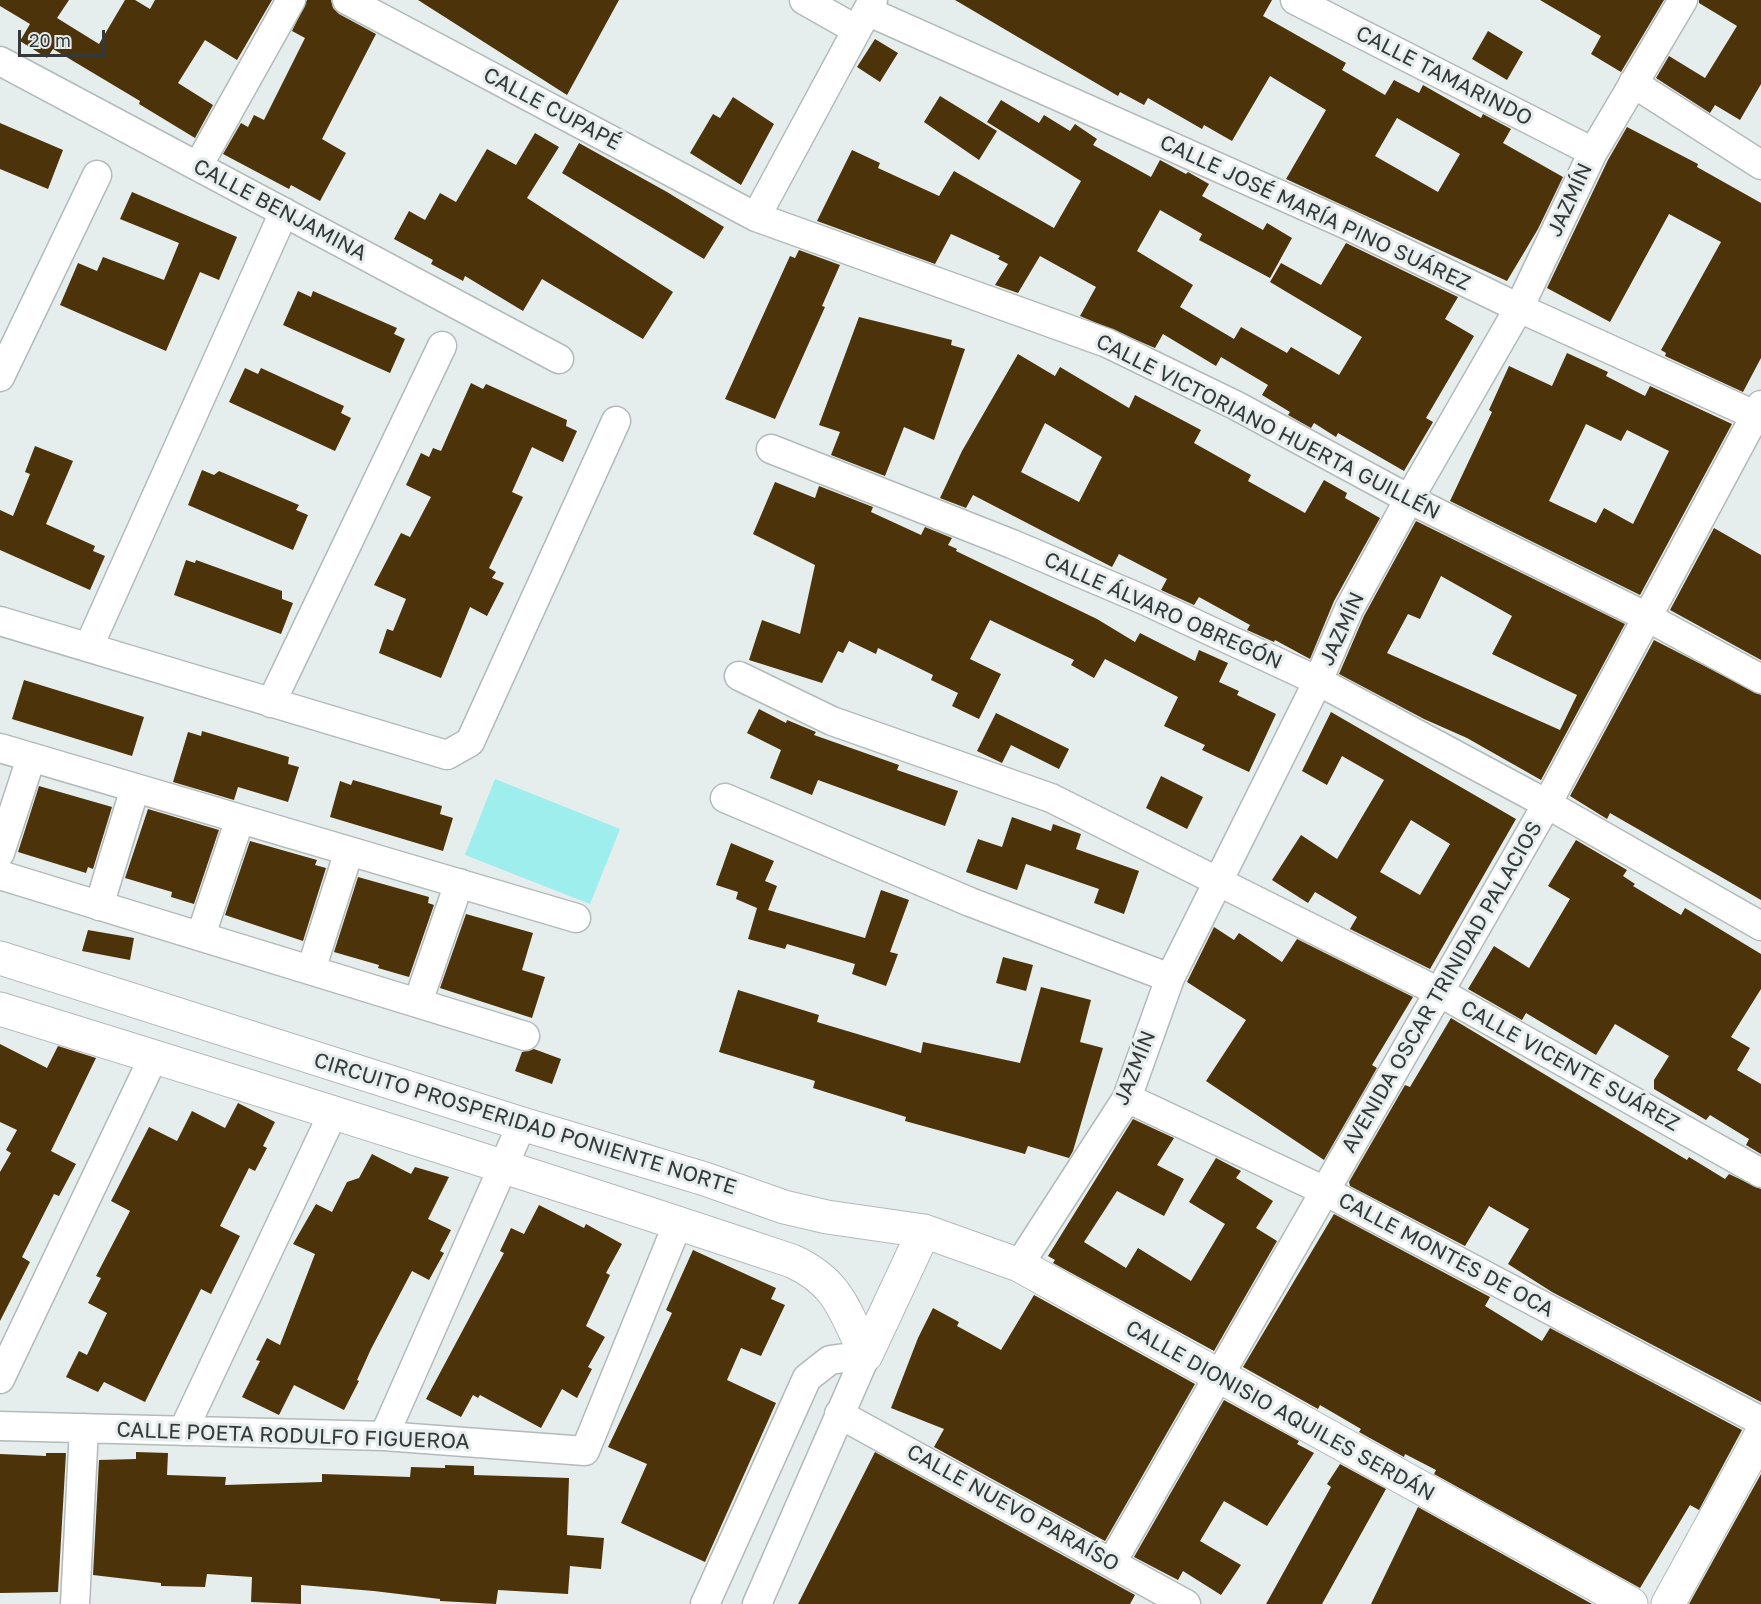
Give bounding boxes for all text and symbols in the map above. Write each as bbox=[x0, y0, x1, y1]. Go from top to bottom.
scale bar bbox=[21, 18, 108, 56]
street label: CALLE TAMARINDO bbox=[1352, 21, 1536, 131]
text: 20 m bbox=[29, 29, 71, 51]
street label: CALLE CUPAPÉ bbox=[479, 62, 625, 156]
street label: CALLE JOSÉ MARÍA PINO SUÁREZ bbox=[1156, 130, 1474, 296]
street label: CALLE BENJAMINA bbox=[189, 154, 371, 266]
street label: JAZMÍN bbox=[1542, 159, 1598, 241]
street label: CALLE VICTORIANO HUERTA GUILLÉN bbox=[1092, 329, 1444, 525]
street label: CALLE ÁLVARO OBREGÓN bbox=[1040, 547, 1286, 675]
street label: JAZMÍN bbox=[1314, 588, 1370, 670]
street label: AVENIDA OSCAR TRINIDAD PALACIOS bbox=[1336, 817, 1548, 1157]
street label: CALLE VICENTE SUÁREZ bbox=[1456, 995, 1684, 1137]
street label: JAZMÍN bbox=[1109, 1027, 1161, 1109]
street label: CIRCUITO PROSPERIDAD PONIENTE NORTE bbox=[311, 1048, 739, 1200]
street label: CALLE MONTES DE OCA bbox=[1334, 1187, 1558, 1323]
street label: CALLE DIONISIO AQUILES SERDÁN bbox=[1121, 1315, 1439, 1507]
street label: CALLE POETA RODULFO FIGUEROA bbox=[116, 1417, 470, 1455]
street label: CALLE NUEVO PARAÍSO bbox=[902, 1439, 1124, 1577]

